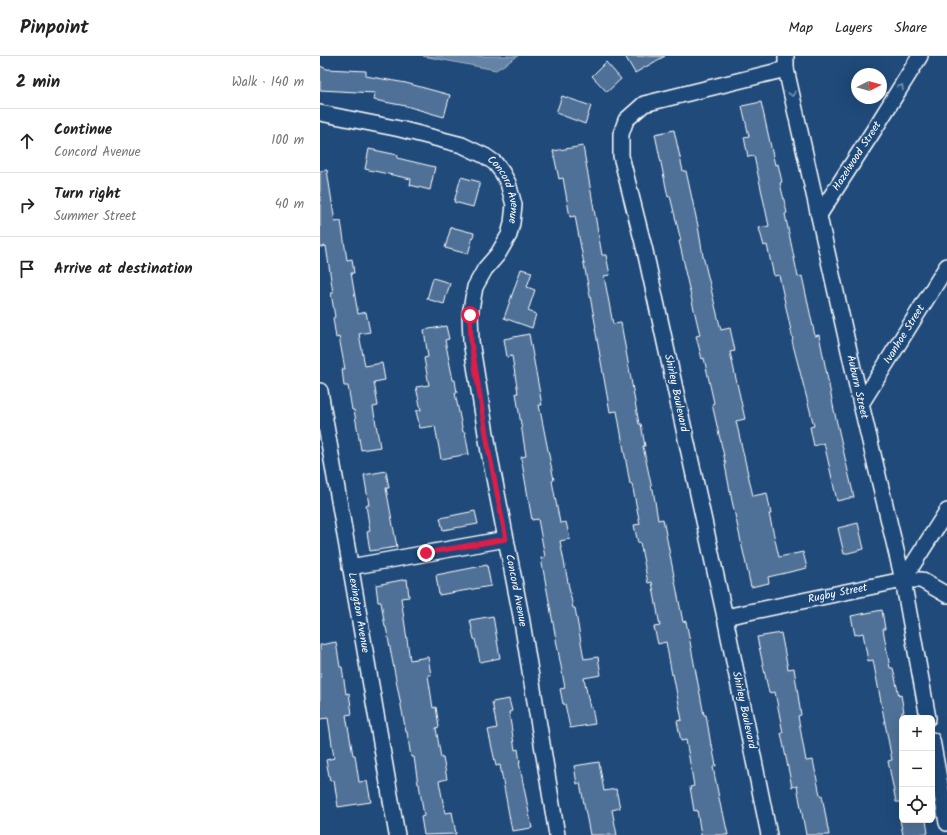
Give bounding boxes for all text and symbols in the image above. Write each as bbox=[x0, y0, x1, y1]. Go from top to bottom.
text: Pinpoint bbox=[20, 13, 89, 43]
text: Map bbox=[789, 17, 813, 39]
text: Layers bbox=[835, 17, 873, 39]
text: Share bbox=[895, 17, 927, 39]
north arrow bbox=[851, 68, 887, 104]
text: 2 min bbox=[16, 69, 60, 96]
text: Walk · 140 m bbox=[232, 72, 304, 93]
one-way arrow bbox=[896, 84, 903, 91]
one-way arrow bbox=[787, 91, 795, 98]
street label: Hazelwood Street bbox=[828, 117, 887, 195]
text: Continue bbox=[54, 118, 112, 142]
icon: ahead bbox=[16, 130, 38, 152]
text: 100 m bbox=[271, 130, 304, 151]
text: Concord Avenue bbox=[54, 142, 141, 163]
street label: Concord Avenue bbox=[483, 151, 523, 225]
text: Turn right bbox=[54, 182, 121, 206]
icon: right bbox=[16, 194, 38, 216]
text: 40 m bbox=[275, 194, 304, 215]
text: Summer Street bbox=[54, 206, 136, 227]
text: Arrive at destination bbox=[54, 257, 193, 281]
icon: arrive bbox=[16, 258, 38, 280]
street label: Ivanhoe Street bbox=[879, 300, 930, 368]
route start bbox=[461, 306, 479, 324]
street label: Shirley Boulevard bbox=[659, 352, 693, 434]
street label: Auburn Street bbox=[841, 353, 873, 422]
route end bbox=[417, 544, 435, 562]
street label: Concord Avenue bbox=[500, 553, 532, 628]
street label: Lexington Avenue bbox=[343, 571, 374, 654]
street label: Rugby Street bbox=[806, 579, 870, 609]
street label: Shirley Boulevard bbox=[727, 669, 761, 751]
map controls bbox=[899, 715, 935, 823]
button: + bbox=[899, 715, 935, 751]
button: − bbox=[899, 751, 935, 787]
button: locate bbox=[899, 787, 935, 823]

